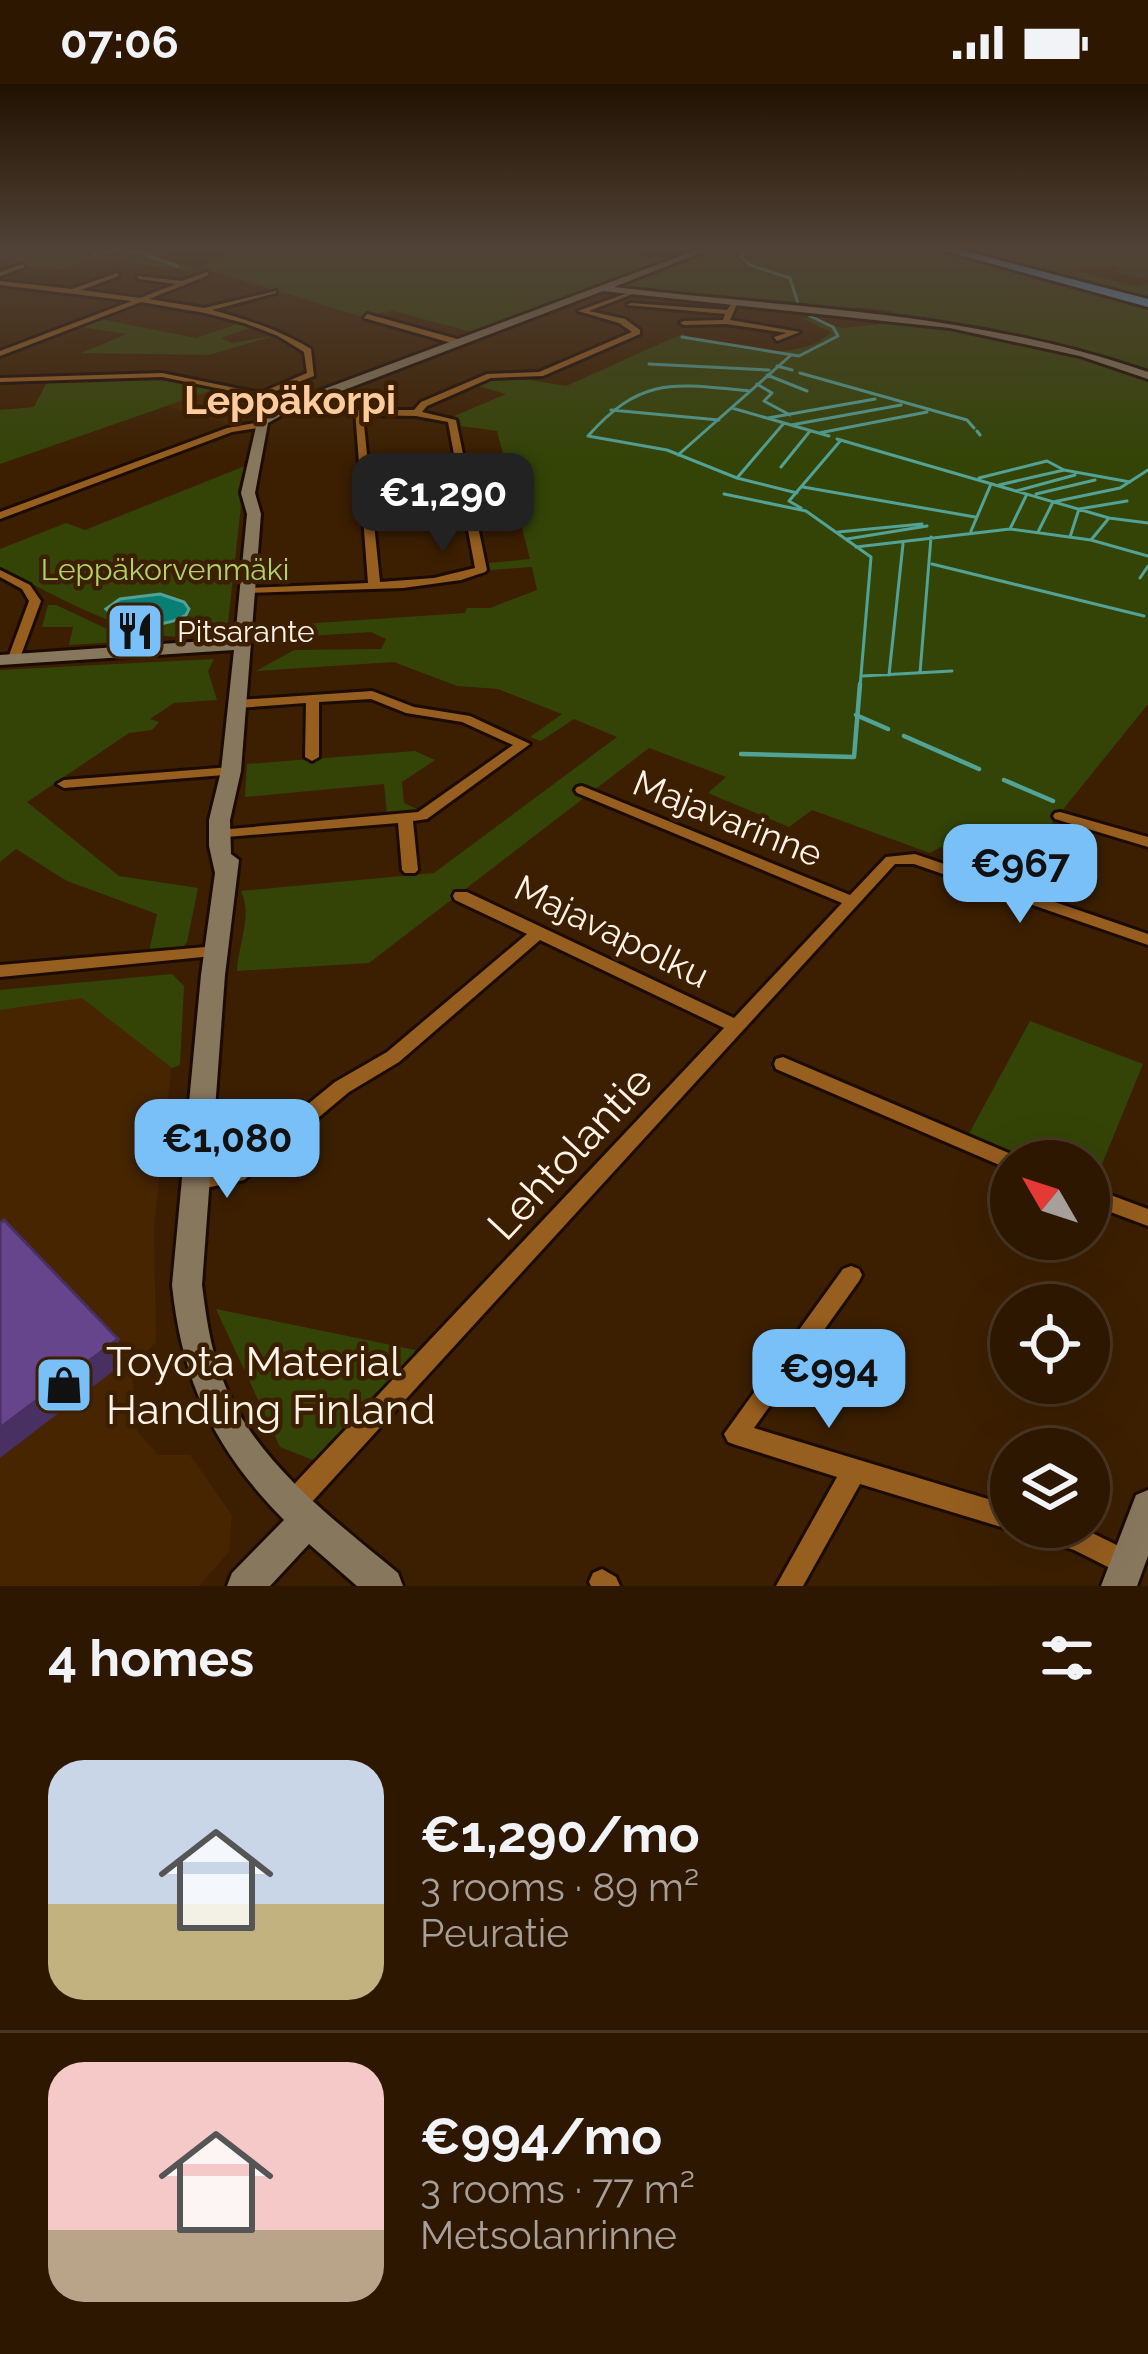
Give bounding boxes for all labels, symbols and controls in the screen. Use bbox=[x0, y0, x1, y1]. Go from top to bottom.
text: 07:06 bbox=[60, 16, 179, 69]
district label: Leppäkorpi bbox=[184, 377, 396, 423]
pin: €1,290 bbox=[345, 453, 541, 555]
text: €1,290 bbox=[379, 469, 507, 515]
park label: Leppäkorvenmäki bbox=[41, 552, 289, 587]
restaurant icon: Pitsarante bbox=[104, 600, 166, 662]
place label: Pitsarante bbox=[177, 614, 315, 649]
street label: Majavarinne bbox=[627, 761, 829, 875]
pin: €967 bbox=[949, 824, 1091, 926]
text: €967 bbox=[970, 840, 1070, 886]
street label: Majavapolku bbox=[508, 866, 716, 996]
street label: Lehtolantie bbox=[478, 1057, 662, 1249]
pin: €1,080 bbox=[129, 1099, 325, 1201]
text: €1,080 bbox=[162, 1115, 292, 1161]
north arrow bbox=[990, 1140, 1110, 1260]
map controls bbox=[990, 1140, 1110, 1548]
button: locate bbox=[990, 1284, 1110, 1404]
pin: €994 bbox=[758, 1329, 900, 1431]
place label: Toyota Material Handling Finland bbox=[106, 1337, 435, 1434]
text: €994 bbox=[779, 1345, 879, 1391]
shop icon: Toyota Material Handling Finland bbox=[33, 1354, 95, 1416]
button: layers bbox=[990, 1428, 1110, 1548]
icon: filters bbox=[1034, 1625, 1100, 1691]
text: 4 homes bbox=[48, 1628, 254, 1688]
text: €1,290/mo bbox=[420, 1804, 700, 1864]
icon: home bbox=[144, 1808, 288, 1952]
text: 3 rooms · 89 m² bbox=[420, 1864, 699, 1910]
text: Peuratie bbox=[420, 1910, 569, 1956]
text: €994/mo bbox=[420, 2106, 662, 2166]
icon: home bbox=[144, 2110, 288, 2254]
text: 3 rooms · 77 m² bbox=[420, 2166, 695, 2212]
text: Metsolanrinne bbox=[420, 2212, 677, 2258]

